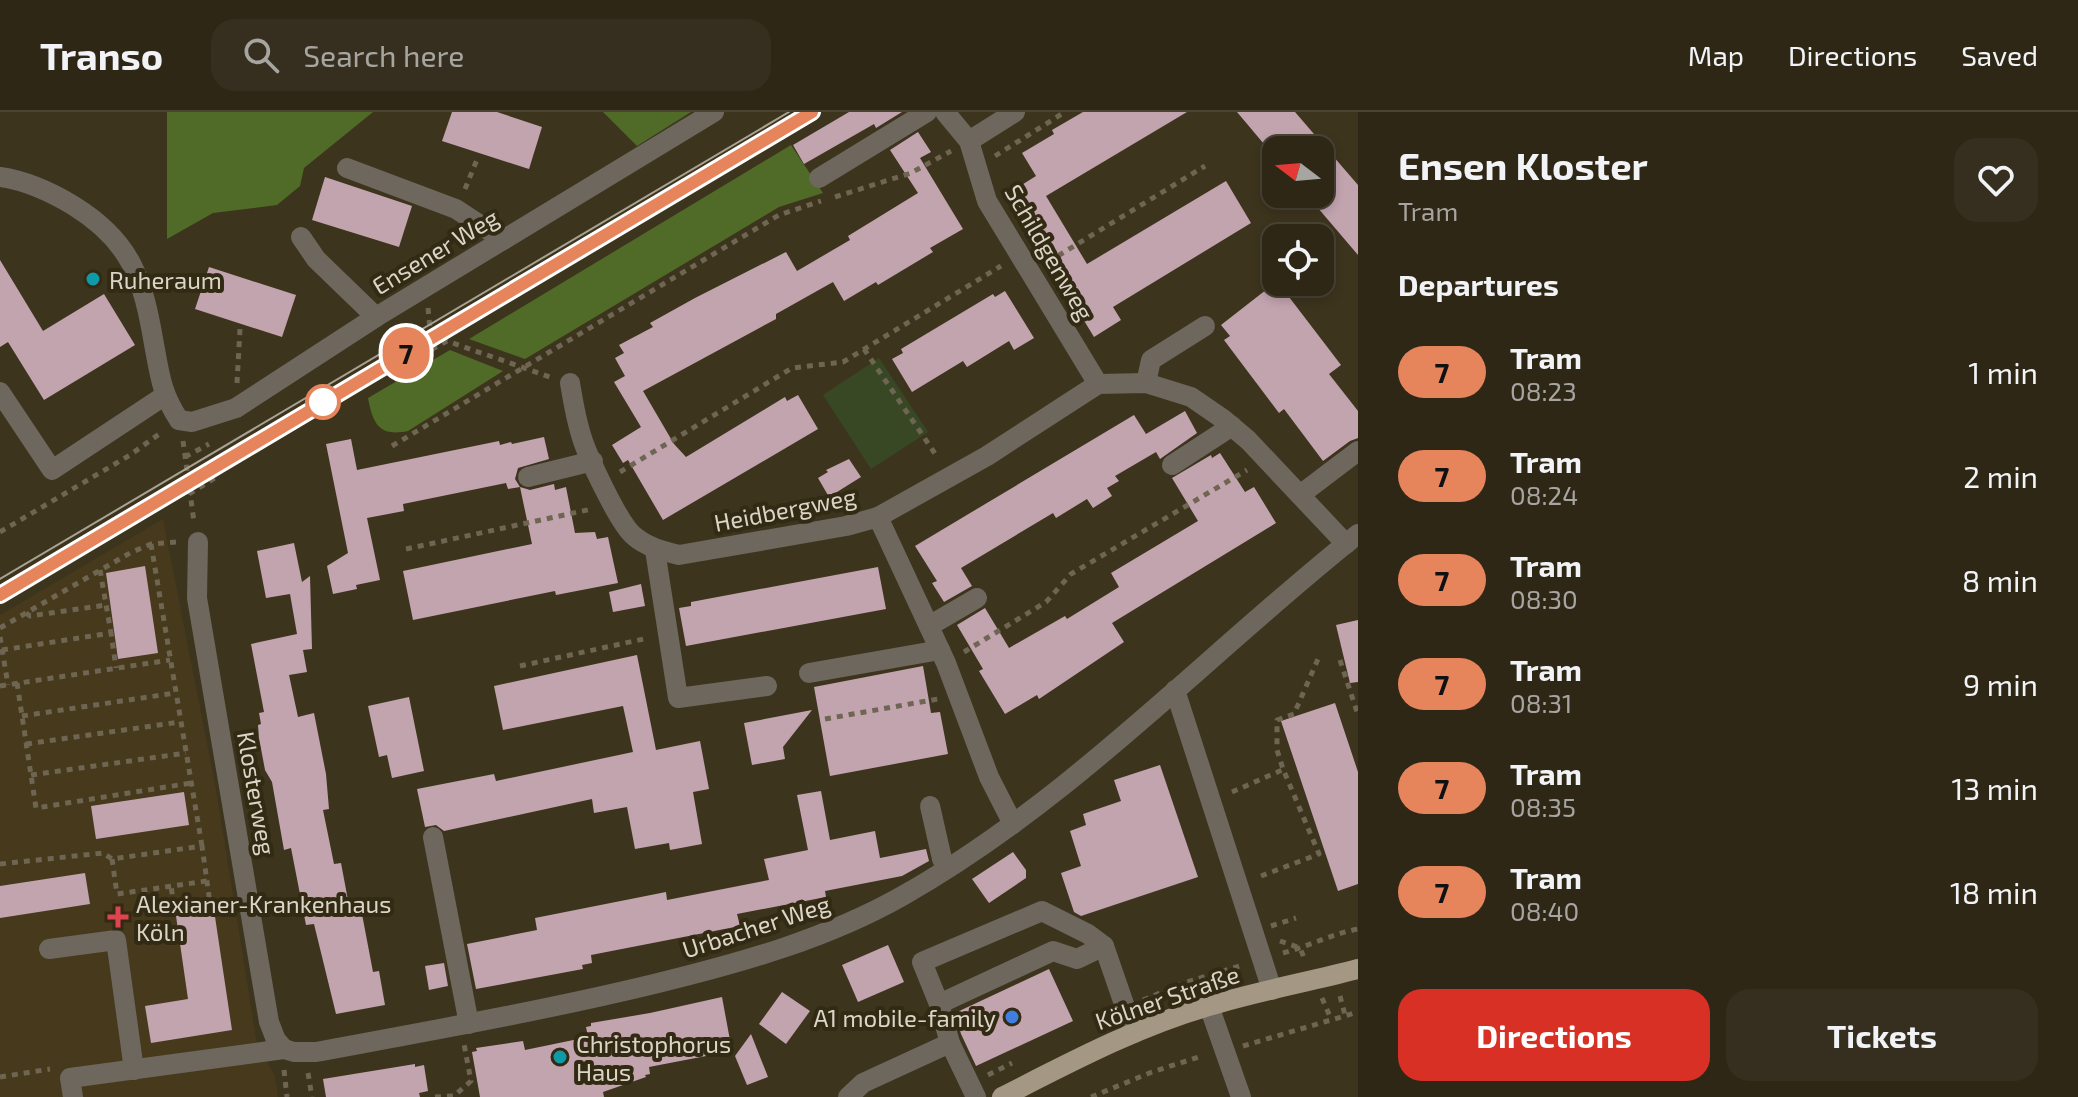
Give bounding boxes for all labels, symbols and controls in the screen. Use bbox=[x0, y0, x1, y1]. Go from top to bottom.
search box bbox=[211, 19, 771, 91]
text: Transo bbox=[40, 32, 163, 78]
icon: search bbox=[239, 33, 283, 77]
text: Search here bbox=[303, 37, 464, 73]
text: Map bbox=[1688, 38, 1744, 72]
text: Directions bbox=[1788, 38, 1917, 72]
text: Saved bbox=[1961, 38, 2038, 72]
north arrow bbox=[1262, 136, 1334, 208]
map controls bbox=[1262, 136, 1334, 296]
button: heart bbox=[1954, 138, 2038, 222]
text: Ensen Kloster bbox=[1398, 142, 1648, 188]
street label: Schildgenweg bbox=[999, 179, 1101, 325]
text: Tram bbox=[1398, 195, 1458, 226]
street label: Ensener Weg bbox=[367, 202, 503, 300]
button: locate bbox=[1262, 224, 1334, 296]
place label: Ruheraum bbox=[109, 265, 222, 294]
text: Departures bbox=[1398, 266, 1559, 302]
marker: Ruheraum bbox=[84, 270, 102, 288]
line badge: 7 bbox=[380, 327, 432, 379]
text: 7 bbox=[399, 336, 413, 370]
text: Tram bbox=[1510, 339, 1582, 375]
text: 1 min bbox=[1968, 354, 2038, 390]
text: 7 bbox=[1435, 355, 1449, 389]
text: 08:23 bbox=[1510, 375, 1577, 406]
unlabelled marker bbox=[306, 385, 340, 419]
text: Tram bbox=[1510, 443, 1582, 479]
text: 2 min bbox=[1963, 458, 2038, 494]
text: 7 bbox=[1435, 459, 1449, 493]
text: 08:24 bbox=[1510, 479, 1578, 510]
street label: Heidbergweg bbox=[712, 481, 858, 537]
text: Tram bbox=[1510, 547, 1582, 583]
text: 8 min bbox=[1962, 562, 2038, 598]
text: 7 bbox=[1435, 563, 1449, 597]
text: 08:30 bbox=[1510, 583, 1578, 614]
text: Tram bbox=[1510, 651, 1582, 687]
text: 9 min bbox=[1963, 666, 2038, 702]
text: 7 bbox=[1435, 667, 1449, 701]
text: 08:31 bbox=[1510, 687, 1572, 718]
street label: Klosterweg bbox=[232, 729, 282, 857]
text: Tram bbox=[1510, 755, 1582, 791]
text: 13 min bbox=[1952, 770, 2038, 806]
text: 7 bbox=[1435, 771, 1449, 805]
text: 08:35 bbox=[1510, 791, 1576, 822]
text: Tram bbox=[1510, 859, 1582, 895]
text: 18 min bbox=[1950, 874, 2038, 910]
text: 7 bbox=[1435, 875, 1449, 909]
street label: Urbacher Weg bbox=[678, 888, 834, 964]
place label: Alexianer-Krankenhaus Köln bbox=[136, 889, 391, 946]
text: 08:40 bbox=[1510, 895, 1579, 926]
marker: Alexianer-Krankenhaus Köln bbox=[107, 906, 129, 928]
street label: Kölner Straße bbox=[1091, 959, 1243, 1035]
button: Directions bbox=[1398, 989, 1710, 1081]
button: Tickets bbox=[1726, 989, 2038, 1081]
place label: A1 mobile-family bbox=[813, 1003, 996, 1032]
marker: A1 mobile-family bbox=[1003, 1008, 1021, 1026]
place label: Christophorus Haus bbox=[576, 1029, 731, 1086]
marker: Christophorus Haus bbox=[551, 1048, 569, 1066]

